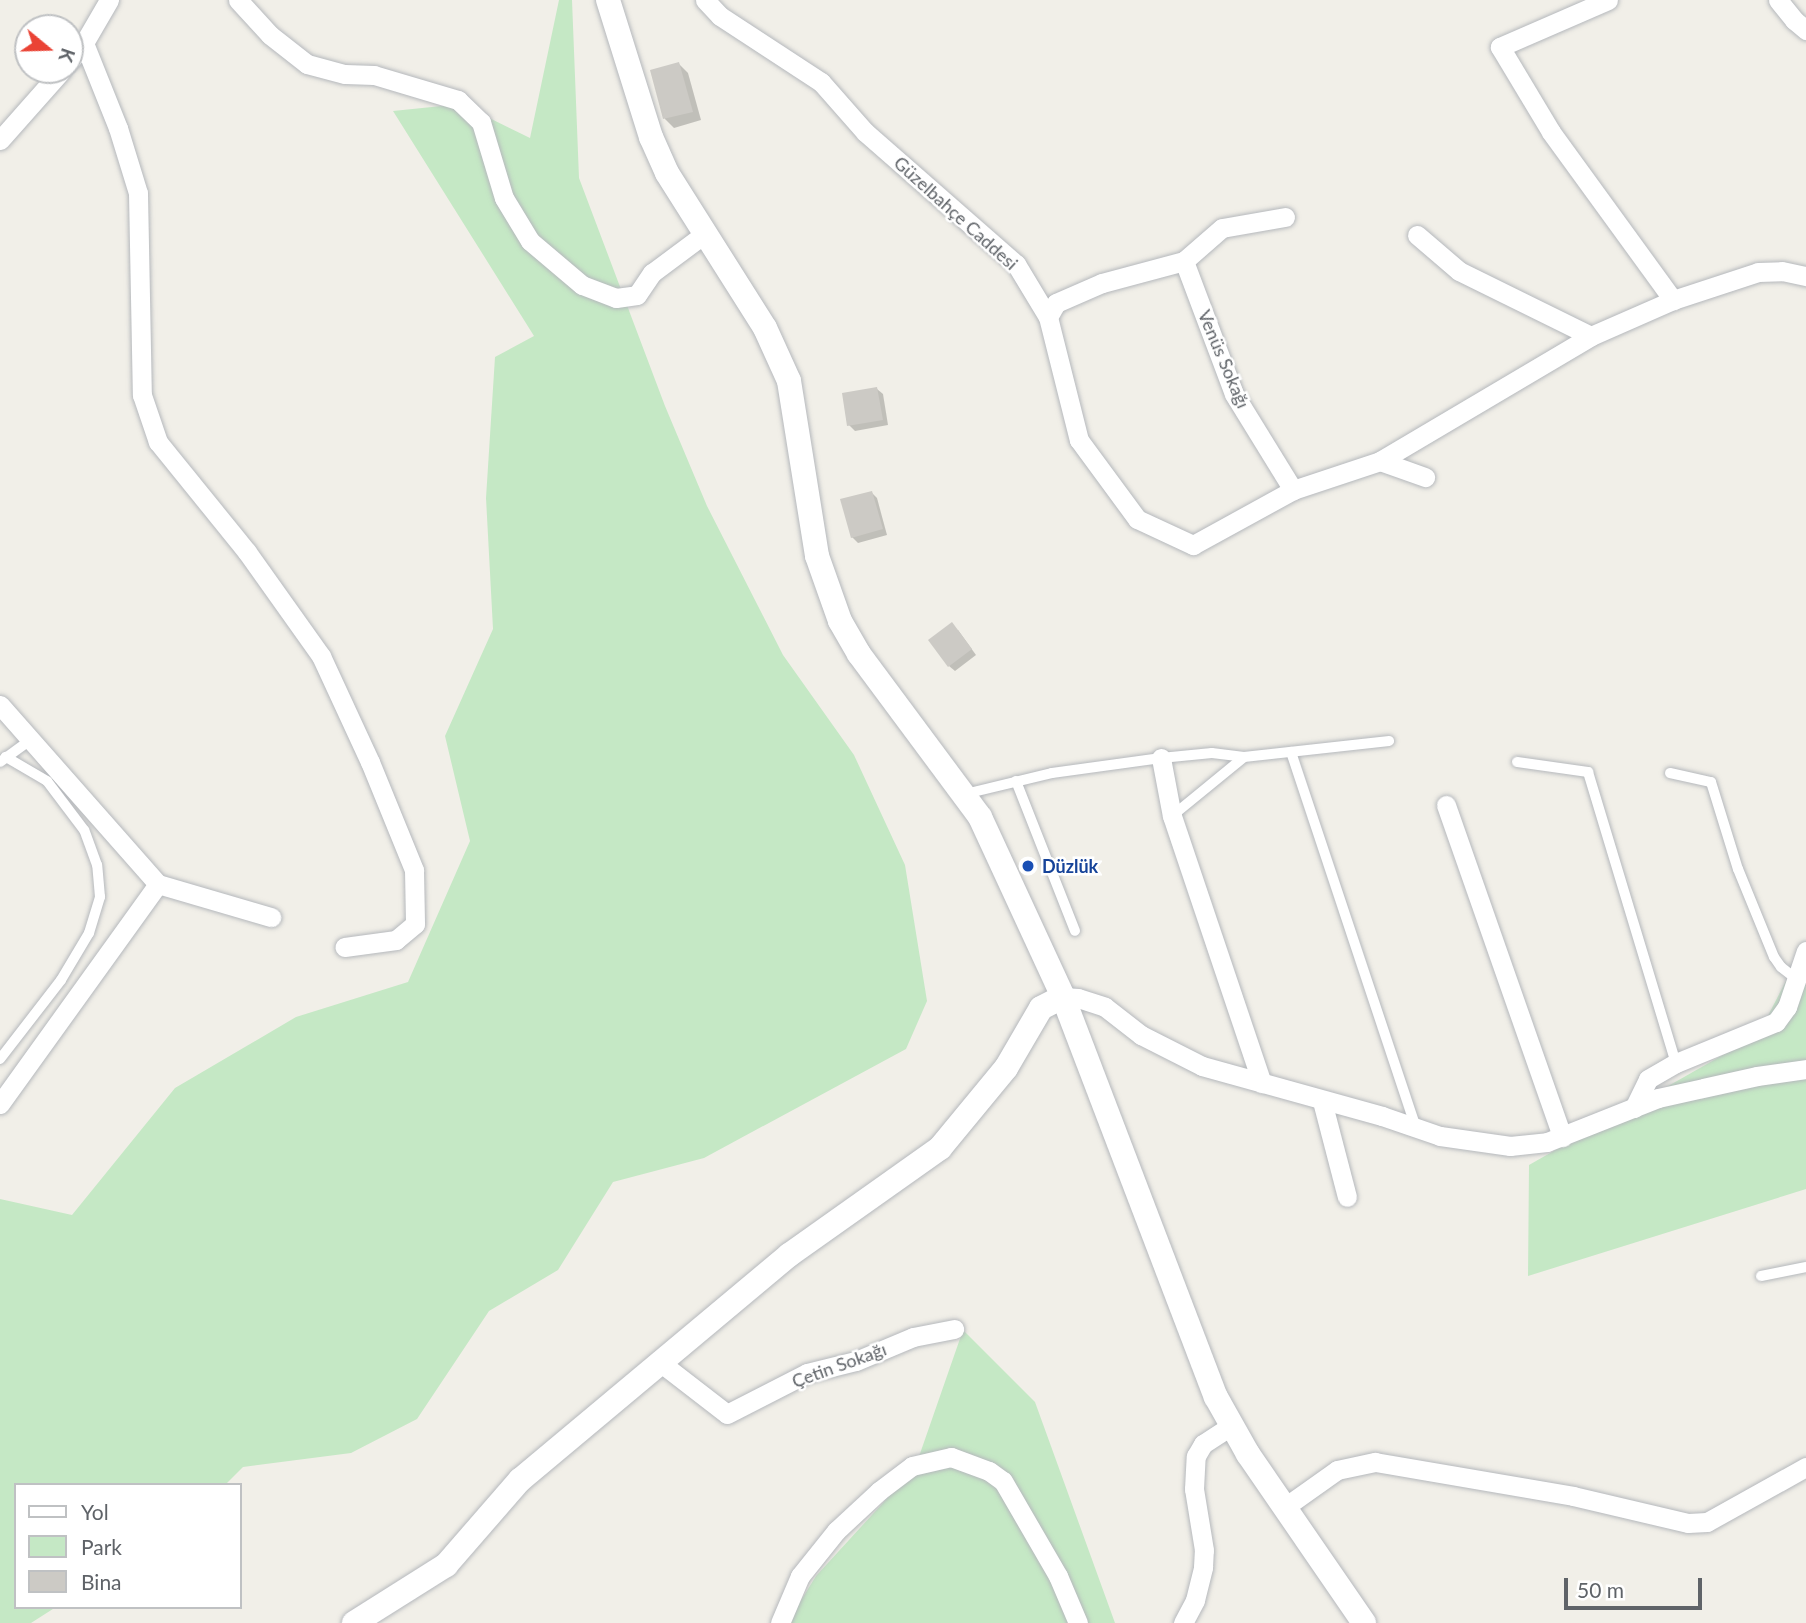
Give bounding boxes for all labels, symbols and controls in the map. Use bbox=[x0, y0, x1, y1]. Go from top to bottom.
north arrow bbox=[14, 14, 84, 84]
text: K bbox=[54, 45, 80, 65]
street label: Güzelbahçe Caddesi bbox=[890, 152, 1022, 274]
street label: Venüs Sokağı bbox=[1194, 307, 1254, 411]
place label: Düzlük bbox=[1042, 855, 1098, 877]
marker: Düzlük bbox=[1020, 858, 1036, 874]
street label: Çetin Sokağı bbox=[789, 1338, 889, 1392]
legend bbox=[14, 1483, 242, 1609]
text: Yol bbox=[81, 1499, 109, 1524]
text: Park bbox=[81, 1534, 122, 1559]
scale bar bbox=[1568, 1564, 1706, 1608]
text: Bina bbox=[81, 1569, 122, 1594]
text: 50 m bbox=[1577, 1577, 1624, 1602]

